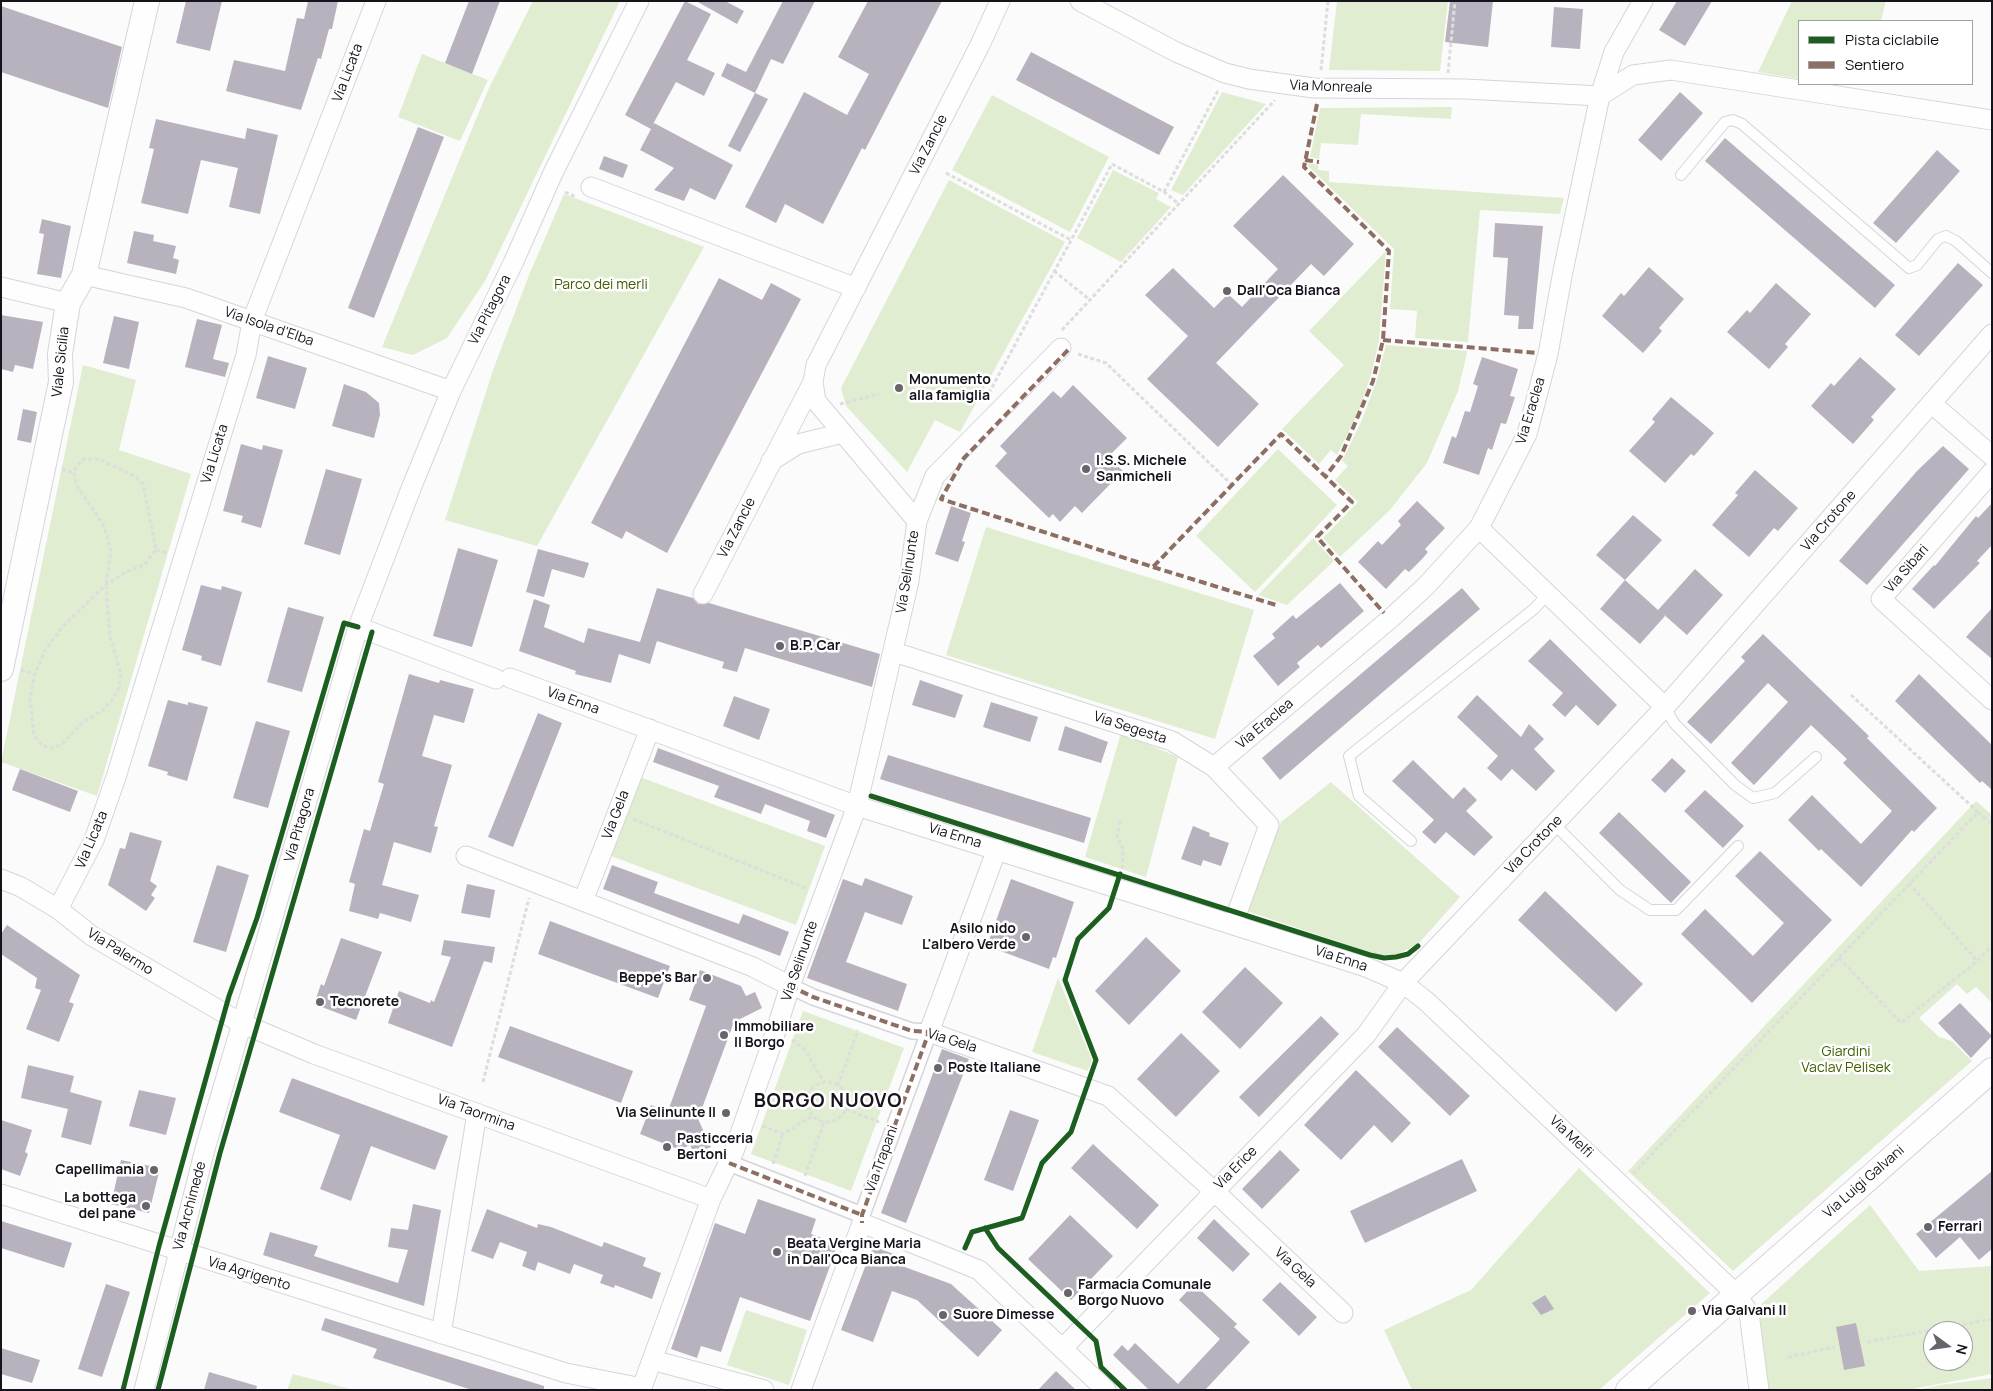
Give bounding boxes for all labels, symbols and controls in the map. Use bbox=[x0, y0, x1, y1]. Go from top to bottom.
legend bbox=[1798, 20, 1973, 85]
text: Pista ciclabile bbox=[1845, 29, 1939, 50]
street label: Via Licata bbox=[329, 41, 367, 105]
text: Sentiero bbox=[1845, 54, 1904, 75]
street label: Via Monreale bbox=[1289, 77, 1373, 97]
street label: Via Zancle bbox=[907, 112, 951, 178]
street label: Via Pitagora bbox=[465, 272, 515, 348]
park label: Parco dei merli bbox=[554, 277, 648, 293]
place label: Dall'Oca Bianca bbox=[1237, 283, 1340, 299]
marker: Dall'Oca Bianca bbox=[1221, 285, 1233, 297]
street label: Via Isola d'Elba bbox=[222, 304, 316, 350]
street label: Viale Sicilia bbox=[49, 326, 73, 398]
place label: Monumento alla famiglia bbox=[909, 372, 991, 404]
street label: Via Eraclea bbox=[1513, 375, 1549, 447]
marker: Monumento alla famiglia bbox=[893, 382, 905, 394]
street label: Via Licata bbox=[198, 422, 232, 486]
place label: I.S.S. Michele Sanmicheli bbox=[1096, 453, 1187, 486]
marker: I.S.S. Michele Sanmicheli bbox=[1080, 463, 1092, 475]
street label: Via Crotone bbox=[1798, 487, 1860, 555]
street label: Via Zancle bbox=[715, 495, 759, 561]
street label: Via Selinunte bbox=[893, 529, 923, 615]
street label: Via Sibari bbox=[1882, 541, 1932, 597]
place label: B.P. Car bbox=[790, 638, 840, 654]
marker: B.P. Car bbox=[774, 640, 786, 652]
street label: Via Enna bbox=[545, 684, 601, 718]
street label: Via Eraclea bbox=[1233, 695, 1297, 753]
street label: Via Segesta bbox=[1091, 708, 1169, 748]
street label: Via Pitagora bbox=[281, 786, 319, 864]
street label: Via Gela bbox=[599, 788, 633, 842]
street label: Via Licata bbox=[72, 809, 112, 871]
street label: Via Crotone bbox=[1502, 812, 1566, 878]
street label: Via Enna bbox=[927, 820, 983, 852]
street label: Via Selinunte bbox=[778, 919, 822, 1003]
place label: Asilo nido L'albero Verde bbox=[922, 921, 1016, 954]
street label: Via Palermo bbox=[84, 925, 156, 979]
marker: Asilo nido L'albero Verde bbox=[1020, 931, 1032, 943]
street label: Via Enna bbox=[1313, 943, 1369, 975]
place label: Beppe's Bar bbox=[619, 970, 697, 986]
marker: Beppe's Bar bbox=[701, 972, 713, 984]
place label: Tecnorete bbox=[330, 994, 399, 1010]
marker: Tecnorete bbox=[314, 996, 326, 1008]
place label: Immobiliare Il Borgo bbox=[734, 1019, 814, 1052]
street label: Via Gela bbox=[925, 1025, 979, 1057]
marker: Immobiliare Il Borgo bbox=[718, 1029, 730, 1041]
park label: Giardini Vaclav Pelisek bbox=[1801, 1044, 1891, 1076]
place label: Poste Italiane bbox=[948, 1060, 1041, 1076]
marker: Poste Italiane bbox=[932, 1062, 944, 1074]
street label: Via Taormina bbox=[435, 1091, 517, 1135]
district label: BORGO NUOVO bbox=[752, 1091, 904, 1113]
place label: Via Selinunte II bbox=[616, 1105, 716, 1121]
marker: Via Selinunte II bbox=[720, 1107, 732, 1119]
street label: Via Melfi bbox=[1546, 1113, 1596, 1161]
street label: Via Trapani bbox=[862, 1123, 902, 1195]
place label: Pasticceria Bertoni bbox=[677, 1131, 753, 1164]
marker: Pasticceria Bertoni bbox=[661, 1141, 673, 1153]
street label: Via Luigi Galvani bbox=[1820, 1142, 1908, 1222]
street label: Via Erice bbox=[1211, 1143, 1261, 1193]
street label: Via Archimede bbox=[170, 1160, 210, 1252]
place label: Capellimania bbox=[55, 1162, 144, 1178]
marker: Capellimania bbox=[148, 1164, 160, 1176]
place label: La bottega del pane bbox=[64, 1190, 136, 1222]
marker: La bottega del pane bbox=[140, 1200, 152, 1212]
place label: Ferrari bbox=[1938, 1219, 1982, 1235]
marker: Ferrari bbox=[1922, 1221, 1934, 1233]
place label: Beata Vergine Maria in Dall'Oca Bianca bbox=[787, 1236, 921, 1268]
street label: Via Gela bbox=[1271, 1244, 1319, 1292]
marker: Beata Vergine Maria in Dall'Oca Bianca bbox=[771, 1246, 783, 1258]
street label: Via Agrigento bbox=[206, 1253, 292, 1295]
place label: Farmacia Comunale Borgo Nuovo bbox=[1078, 1277, 1211, 1310]
marker: Farmacia Comunale Borgo Nuovo bbox=[1062, 1287, 1074, 1299]
place label: Via Galvani II bbox=[1702, 1303, 1786, 1319]
marker: Via Galvani II bbox=[1686, 1305, 1698, 1317]
place label: Suore Dimesse bbox=[953, 1307, 1055, 1323]
marker: Suore Dimesse bbox=[937, 1309, 949, 1321]
north arrow bbox=[1923, 1321, 1973, 1371]
text: N bbox=[1952, 1342, 1973, 1357]

